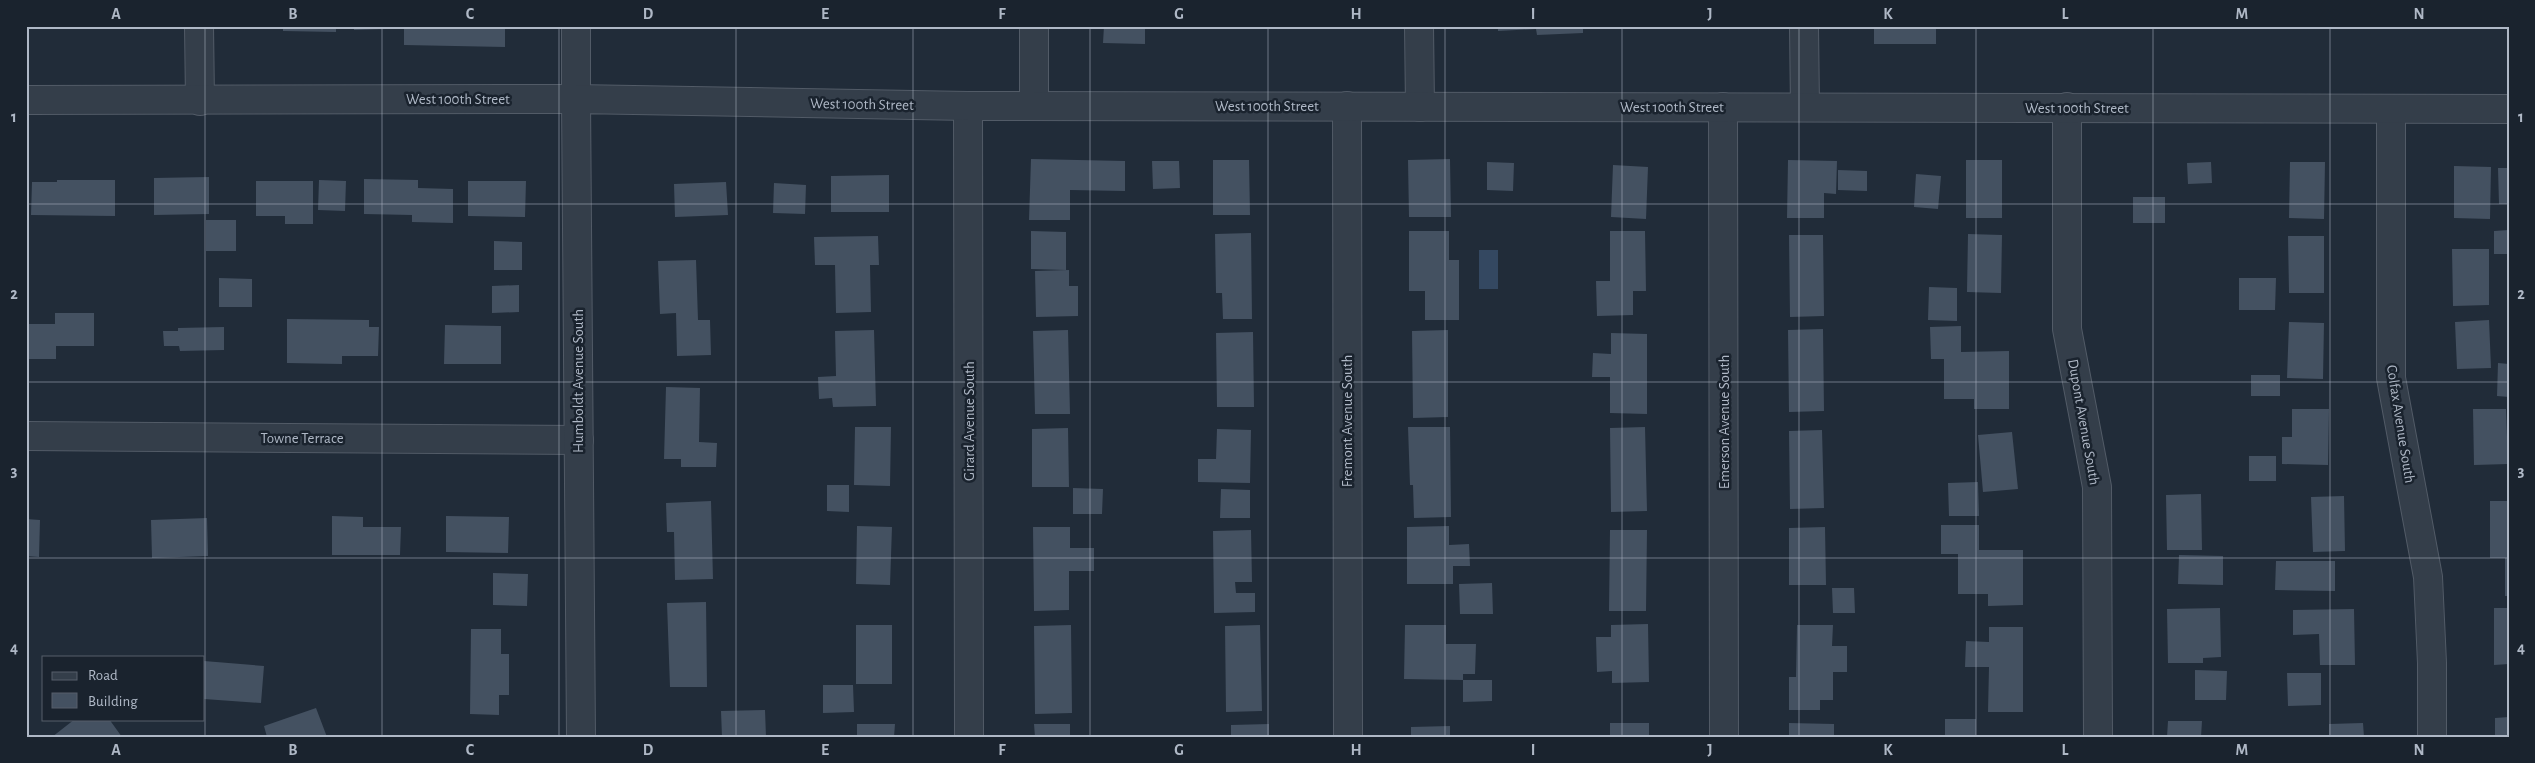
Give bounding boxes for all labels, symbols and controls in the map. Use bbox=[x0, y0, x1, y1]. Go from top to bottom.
text: A bbox=[111, 6, 121, 22]
text: B bbox=[288, 6, 298, 22]
text: C bbox=[466, 6, 475, 22]
text: D bbox=[643, 6, 654, 22]
text: E bbox=[821, 6, 829, 22]
text: F bbox=[998, 6, 1006, 22]
text: G bbox=[1174, 6, 1184, 22]
text: H bbox=[1350, 6, 1362, 22]
text: I bbox=[1531, 6, 1535, 22]
text: J bbox=[1707, 6, 1713, 22]
text: K bbox=[1883, 6, 1893, 22]
text: L bbox=[2062, 6, 2069, 22]
text: M bbox=[2236, 6, 2248, 22]
text: N bbox=[2413, 6, 2425, 22]
street label: West 100th Street bbox=[406, 92, 510, 107]
street label: West 100th Street bbox=[810, 96, 914, 113]
street label: West 100th Street bbox=[1215, 99, 1319, 114]
street label: West 100th Street bbox=[1620, 100, 1724, 115]
street label: West 100th Street bbox=[2025, 101, 2129, 116]
text: 1 bbox=[11, 109, 17, 125]
text: 1 bbox=[2518, 109, 2524, 125]
text: 2 bbox=[10, 286, 18, 302]
text: 2 bbox=[2517, 286, 2525, 302]
street label: Humboldt Avenue South bbox=[571, 309, 586, 453]
street label: Fremont Avenue South bbox=[1340, 355, 1355, 487]
street label: Emerson Avenue South bbox=[1717, 355, 1732, 489]
street label: Dupont Avenue South bbox=[2065, 358, 2102, 486]
street label: Girard Avenue South bbox=[962, 361, 977, 481]
street label: Colfax Avenue South bbox=[2384, 364, 2417, 484]
street label: Towne Terrace bbox=[260, 431, 344, 446]
text: 3 bbox=[11, 463, 18, 479]
text: 3 bbox=[2518, 463, 2525, 479]
text: 4 bbox=[10, 640, 18, 656]
text: 4 bbox=[2517, 640, 2525, 656]
legend bbox=[42, 656, 205, 720]
text: Road bbox=[88, 668, 118, 683]
text: Building bbox=[88, 694, 138, 709]
text: A bbox=[111, 742, 121, 758]
text: B bbox=[288, 742, 298, 758]
text: C bbox=[466, 742, 475, 758]
text: D bbox=[643, 742, 654, 758]
text: E bbox=[821, 742, 829, 758]
text: F bbox=[998, 742, 1006, 758]
text: G bbox=[1174, 742, 1184, 758]
text: H bbox=[1350, 742, 1362, 758]
text: I bbox=[1531, 742, 1535, 758]
text: J bbox=[1707, 742, 1713, 758]
text: K bbox=[1883, 742, 1893, 758]
text: L bbox=[2062, 742, 2069, 758]
text: M bbox=[2236, 742, 2248, 758]
text: N bbox=[2413, 742, 2425, 758]

